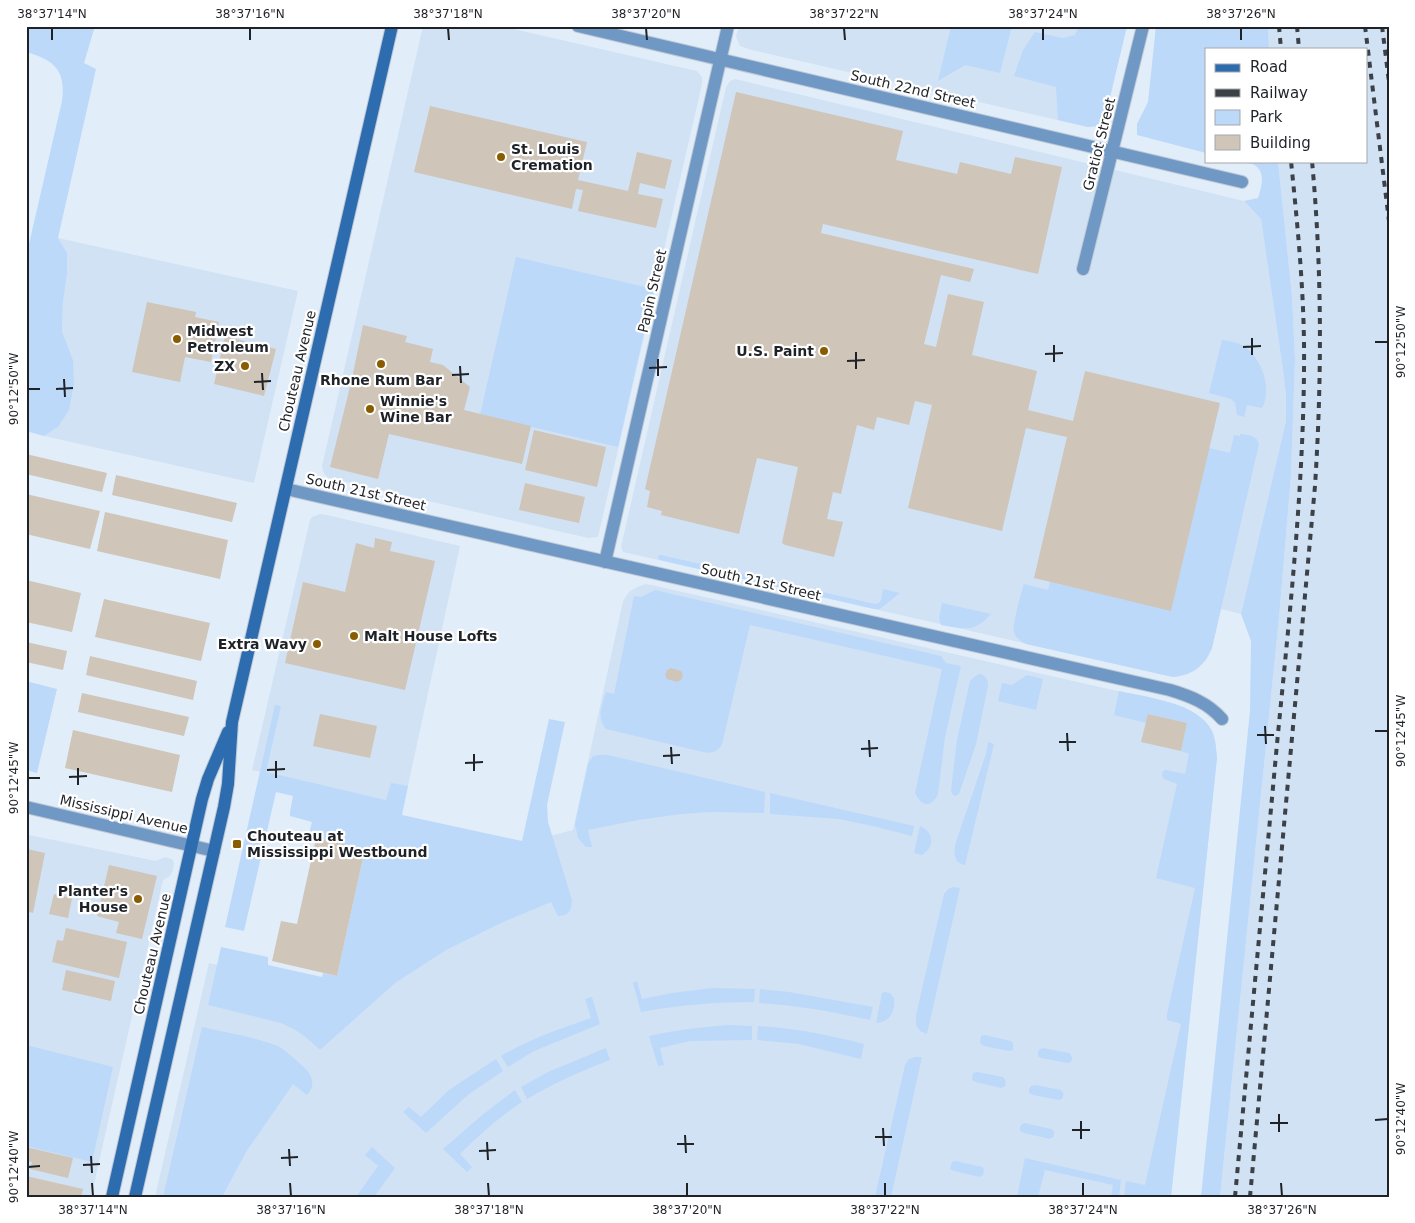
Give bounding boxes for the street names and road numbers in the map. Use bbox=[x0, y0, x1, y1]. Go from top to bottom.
street label: South 22nd Street bbox=[849, 67, 978, 111]
street label: Gratiot Street bbox=[1080, 95, 1118, 192]
street label: Papin Street bbox=[635, 247, 669, 334]
street label: Chouteau Avenue bbox=[275, 309, 319, 433]
street label: South 21st Street bbox=[304, 470, 428, 514]
street label: South 21st Street bbox=[699, 560, 823, 604]
street label: Mississippi Avenue bbox=[58, 791, 190, 837]
street label: Chouteau Avenue bbox=[130, 892, 174, 1016]

